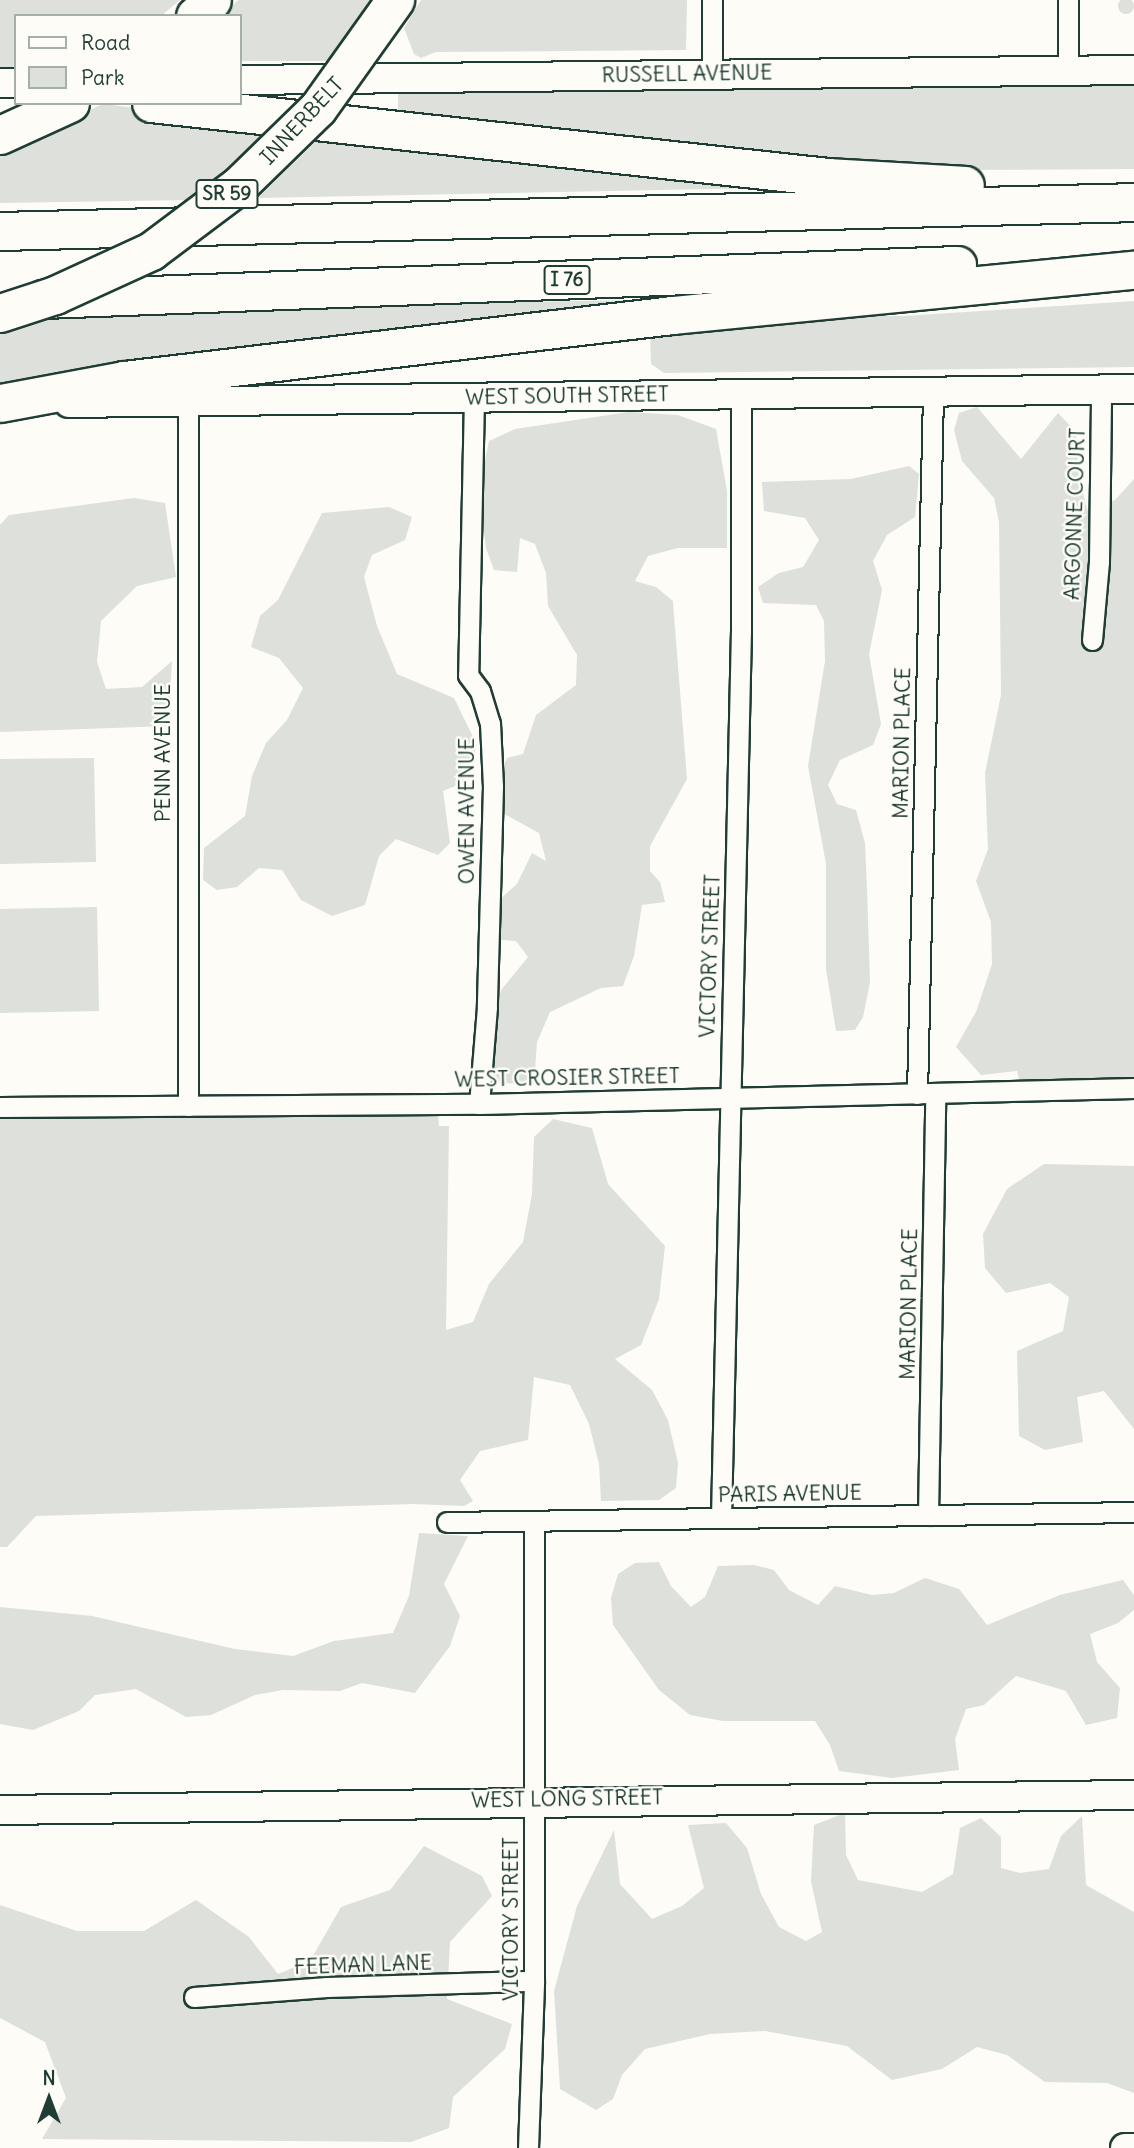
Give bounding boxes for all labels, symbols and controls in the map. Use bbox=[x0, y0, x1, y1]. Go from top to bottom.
legend bbox=[14, 14, 242, 105]
text: Road bbox=[81, 29, 130, 56]
street label: RUSSELL AVENUE bbox=[601, 60, 773, 88]
text: Park bbox=[81, 64, 124, 91]
street label: INNERBELT bbox=[255, 72, 349, 170]
road number: SR 59 bbox=[194, 178, 260, 210]
road number: I 76 bbox=[542, 264, 592, 296]
street label: WEST SOUTH STREET bbox=[465, 382, 669, 410]
street label: ARGONNE COURT bbox=[1059, 427, 1091, 601]
street label: MARION PLACE bbox=[888, 667, 916, 819]
street label: PENN AVENUE bbox=[150, 684, 176, 822]
street label: OWEN AVENUE bbox=[454, 738, 480, 884]
street label: VICTORY STREET bbox=[695, 874, 725, 1038]
street label: WEST CROSIER STREET bbox=[454, 1063, 680, 1093]
street label: MARION PLACE bbox=[895, 1228, 923, 1380]
street label: PARIS AVENUE bbox=[718, 1480, 862, 1508]
street label: WEST LONG STREET bbox=[471, 1785, 663, 1813]
street label: VICTORY STREET bbox=[498, 1837, 524, 2001]
street label: FEEMAN LANE bbox=[293, 1950, 433, 1980]
north arrow bbox=[14, 2064, 84, 2134]
text: N bbox=[42, 2066, 56, 2090]

